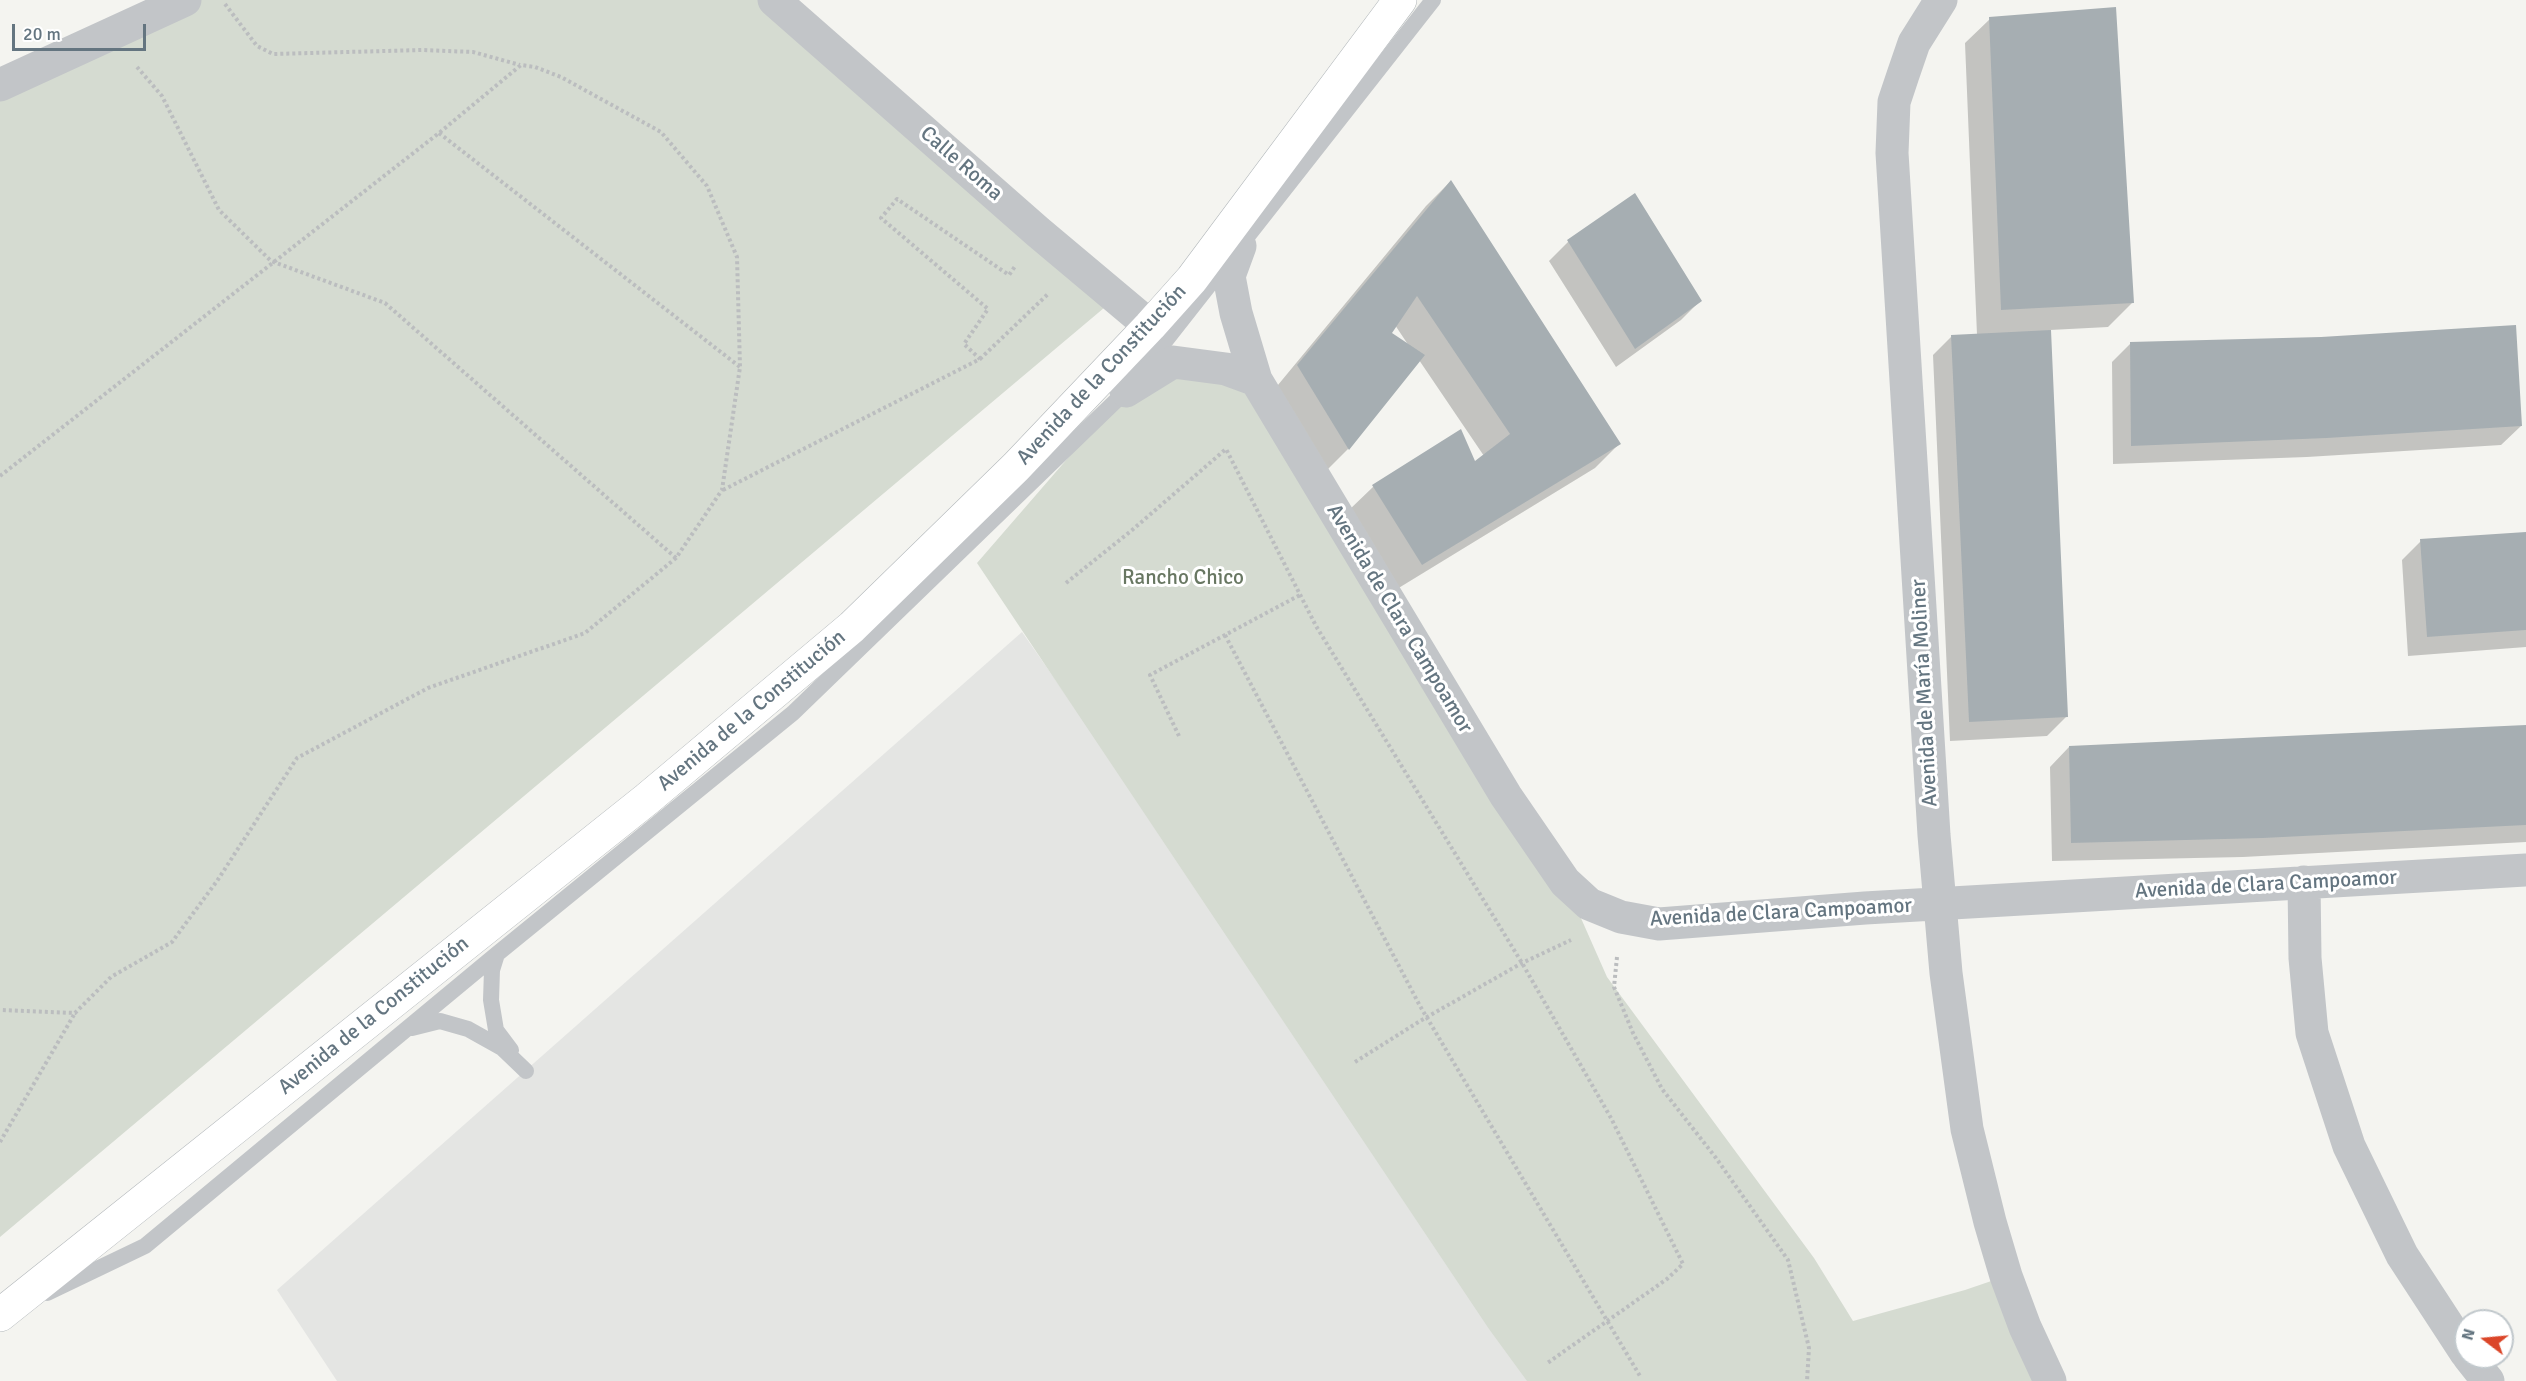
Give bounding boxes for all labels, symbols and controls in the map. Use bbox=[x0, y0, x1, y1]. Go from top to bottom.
scale bar bbox=[15, 12, 148, 50]
text: 20 m bbox=[23, 23, 61, 45]
street label: Calle Roma bbox=[915, 121, 1007, 207]
street label: Avenida de la Constitución bbox=[1012, 279, 1192, 471]
street label: Avenida de Clara Campoamor bbox=[1321, 500, 1477, 738]
park label: Rancho Chico bbox=[1122, 565, 1244, 591]
street label: Avenida de María Moliner bbox=[1906, 578, 1944, 808]
street label: Avenida de la Constitución bbox=[653, 625, 851, 797]
street label: Avenida de Clara Campoamor bbox=[2134, 866, 2398, 904]
street label: Avenida de Clara Campoamor bbox=[1649, 894, 1913, 932]
street label: Avenida de la Constitución bbox=[274, 931, 474, 1101]
north arrow bbox=[2454, 1309, 2514, 1369]
text: N bbox=[2457, 1326, 2480, 1343]

